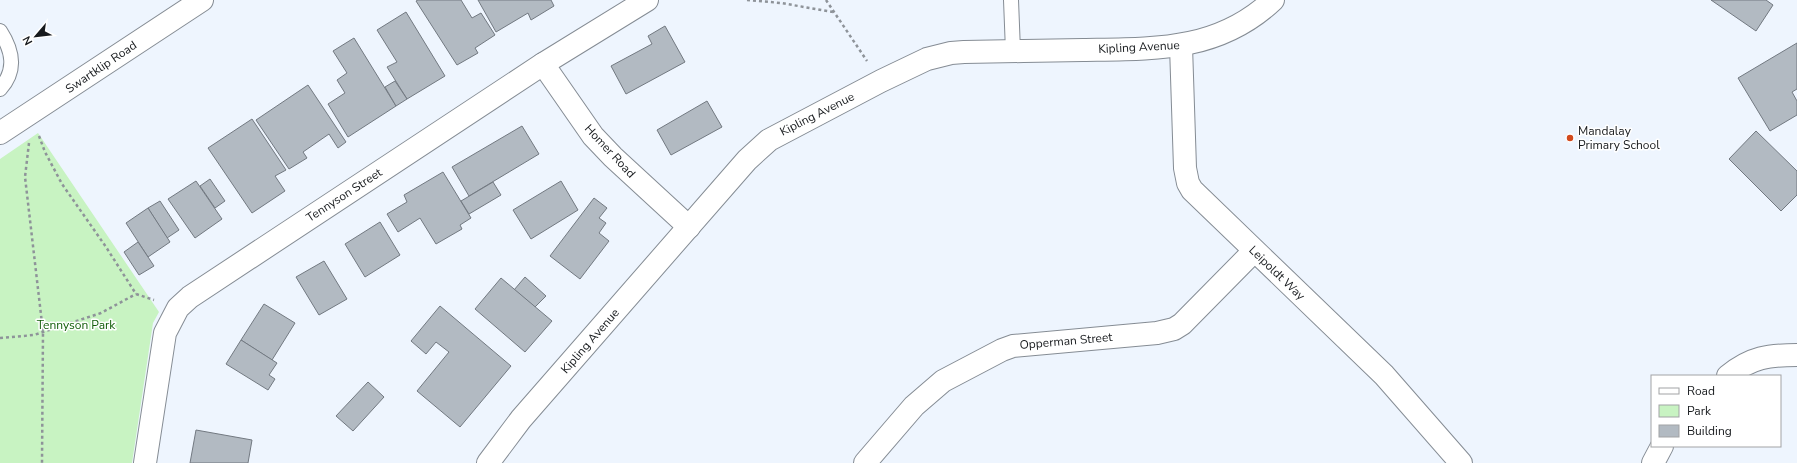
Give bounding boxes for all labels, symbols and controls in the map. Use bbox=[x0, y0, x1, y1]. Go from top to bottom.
north arrow bbox=[16, 16, 56, 56]
text: N bbox=[19, 33, 36, 48]
street label: Swartklip Road bbox=[62, 37, 140, 97]
street label: Kipling Avenue bbox=[1098, 37, 1180, 57]
street label: Kipling Avenue bbox=[777, 88, 857, 140]
street label: Homer Road bbox=[581, 121, 639, 181]
place label: Mandalay Primary School bbox=[1578, 123, 1660, 153]
marker: Mandalay Primary School bbox=[1565, 133, 1575, 143]
street label: Tennyson Street bbox=[303, 164, 386, 226]
street label: Leipoldt Way bbox=[1246, 242, 1309, 304]
street label: Kipling Avenue bbox=[557, 305, 623, 377]
park label: Tennyson Park bbox=[37, 317, 116, 333]
street label: Opperman Street bbox=[1019, 329, 1114, 353]
legend bbox=[1651, 375, 1781, 447]
text: Road bbox=[1687, 383, 1715, 399]
text: Park bbox=[1687, 403, 1712, 419]
text: Building bbox=[1687, 423, 1732, 439]

